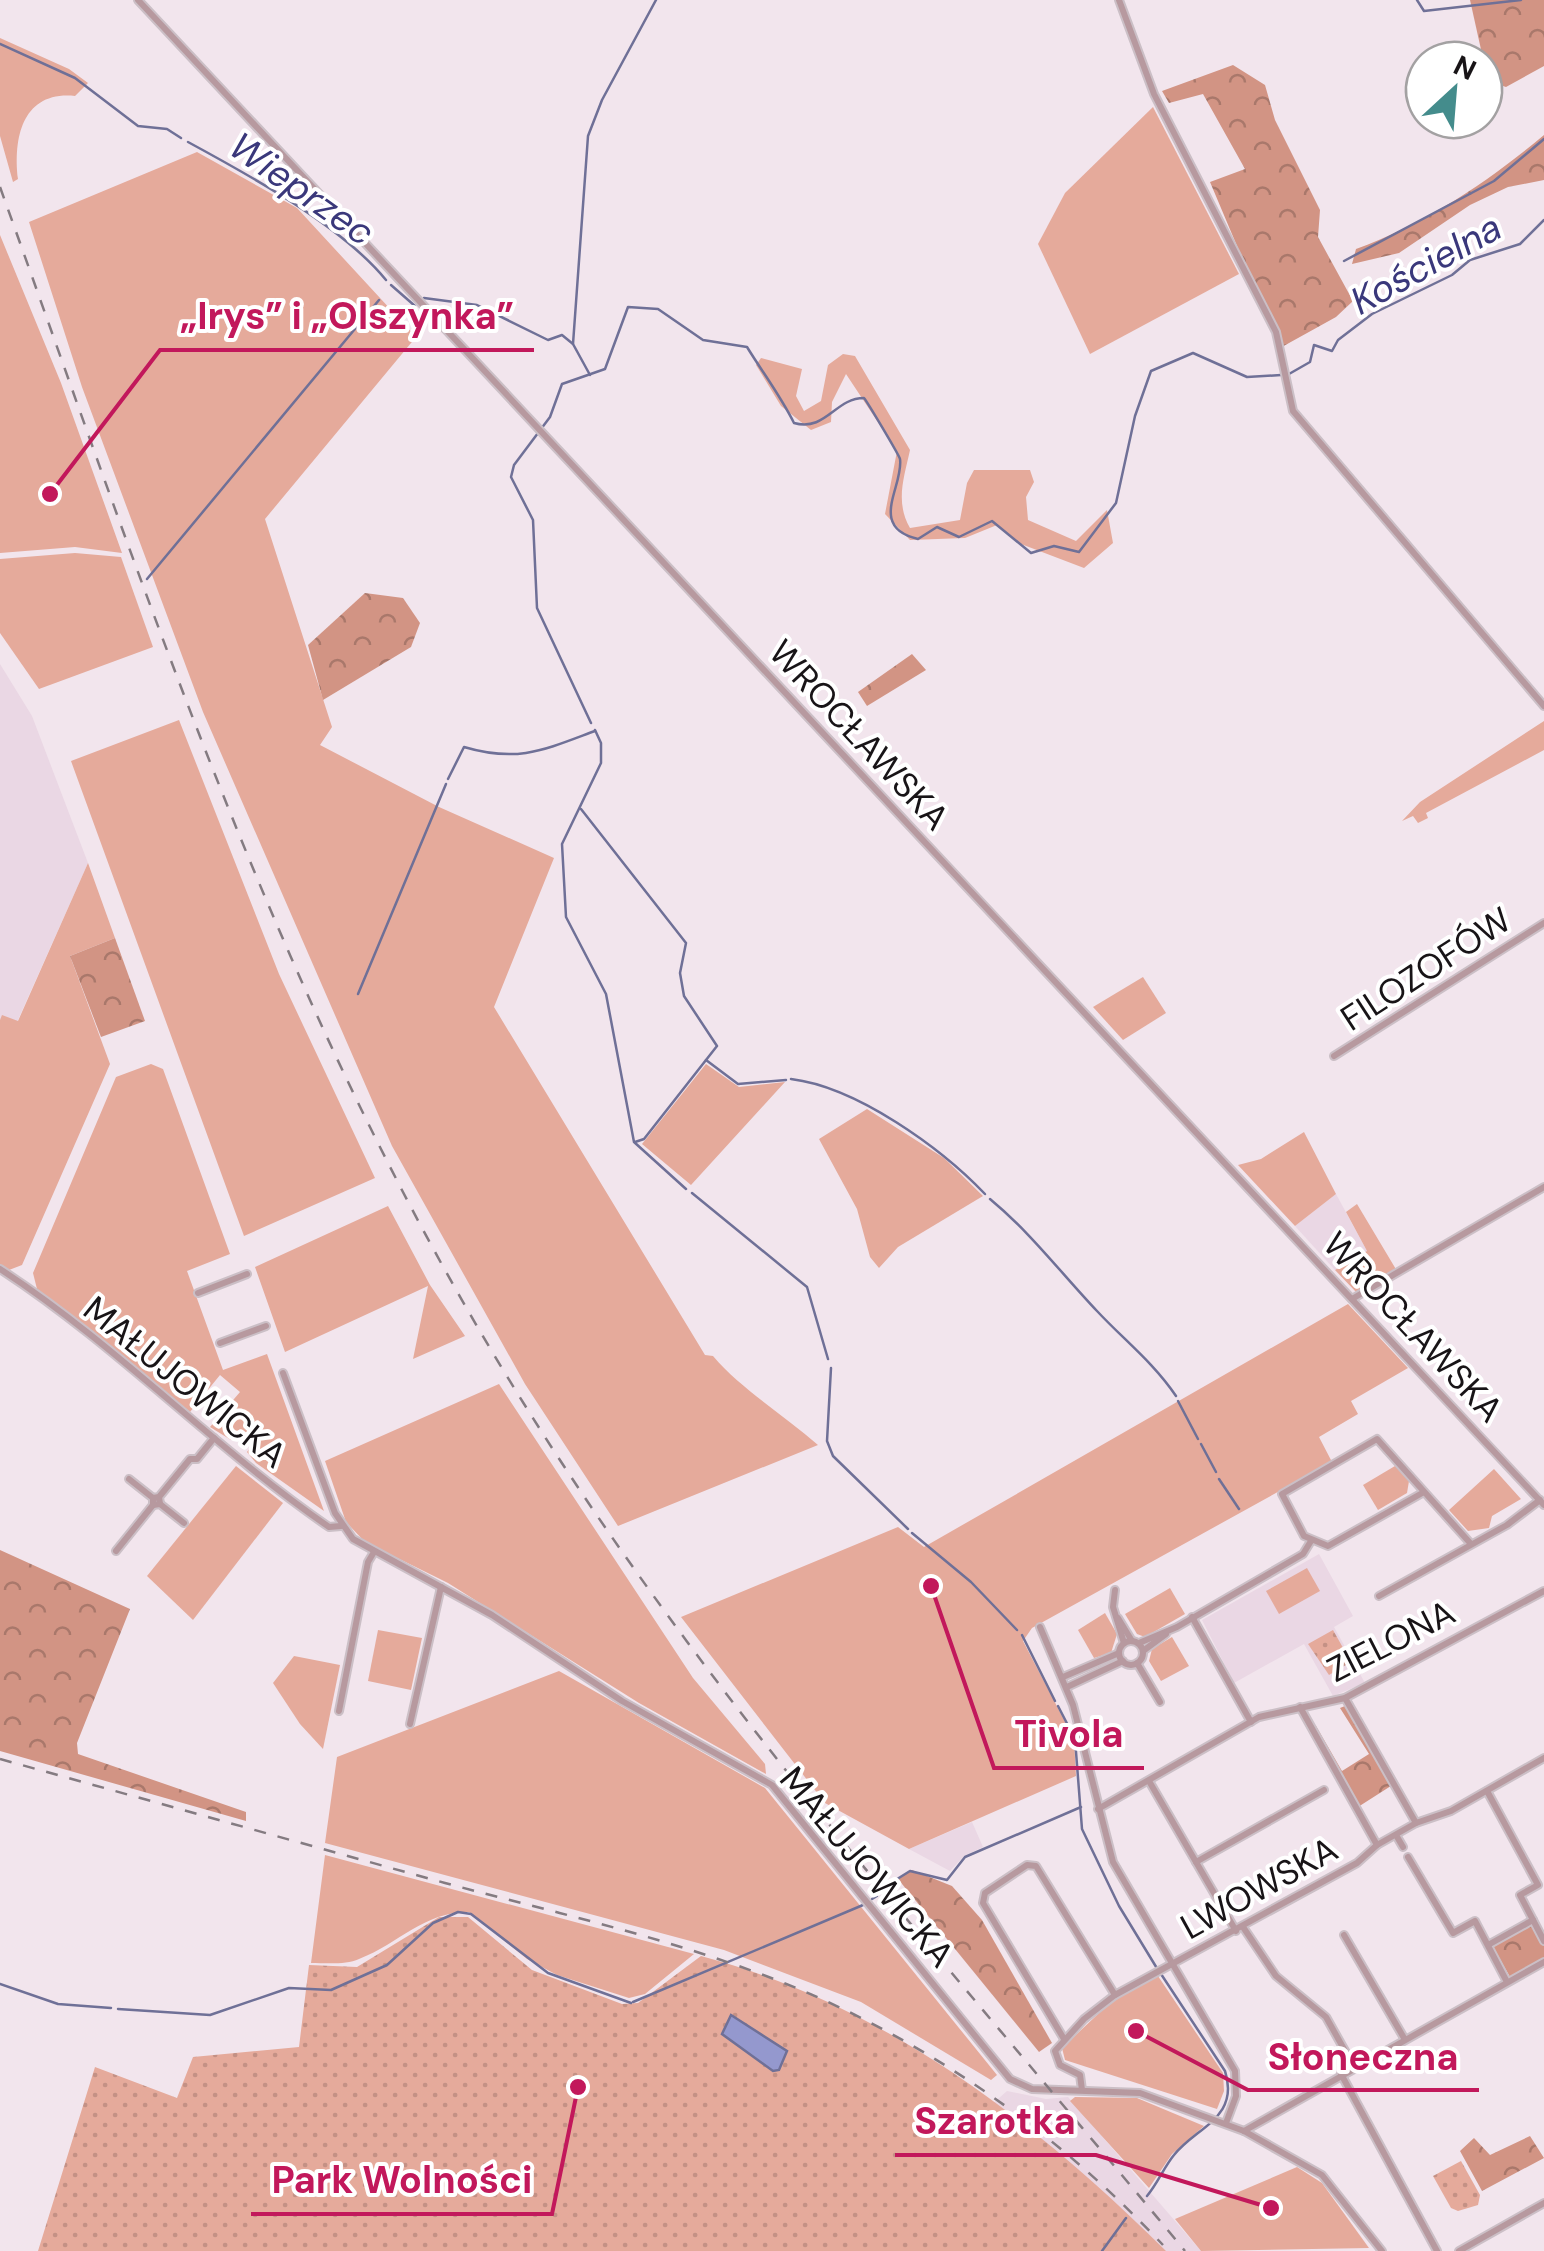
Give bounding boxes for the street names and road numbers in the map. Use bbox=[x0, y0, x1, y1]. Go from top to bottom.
street label: WROCŁAWSKA bbox=[759, 630, 959, 840]
street label: FILOZOFÓW bbox=[1332, 897, 1520, 1041]
street label: WROCŁAWSKA bbox=[1313, 1222, 1513, 1432]
street label: MAŁUJOWICKA bbox=[74, 1286, 296, 1478]
street label: ZIELONA bbox=[1319, 1589, 1463, 1693]
street label: MAŁUJOWICKA bbox=[770, 1757, 964, 1977]
street label: LWOWSKA bbox=[1172, 1826, 1346, 1950]

